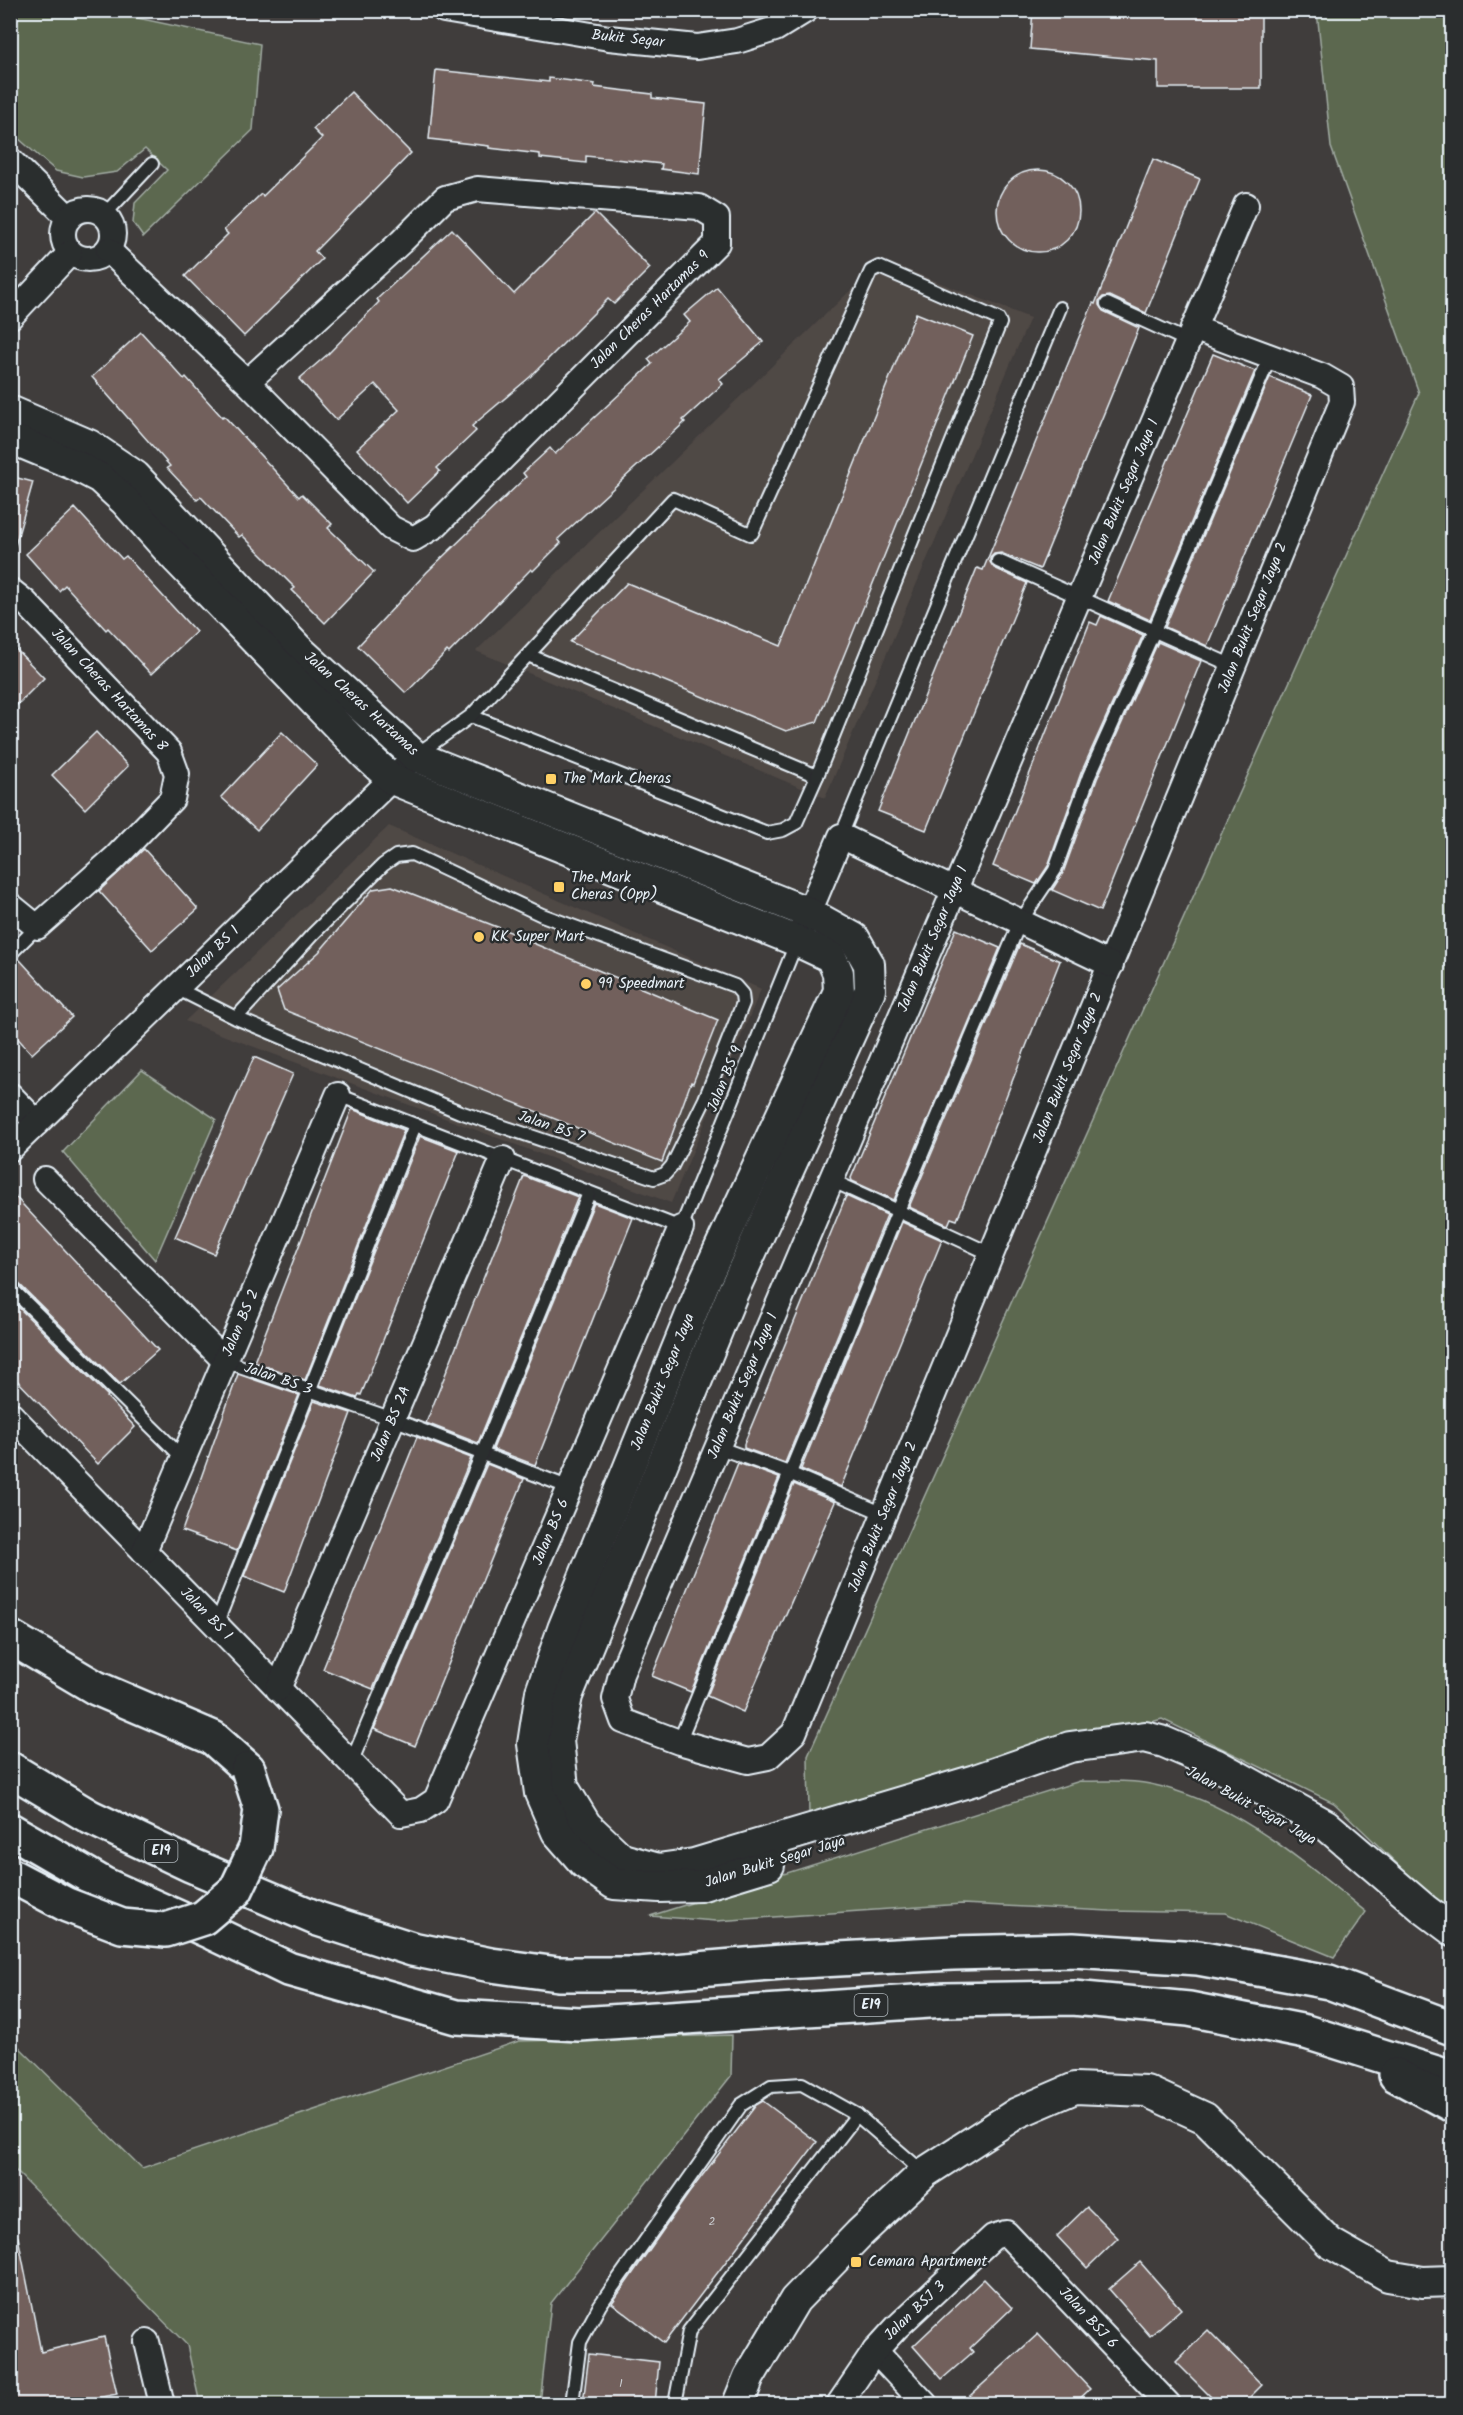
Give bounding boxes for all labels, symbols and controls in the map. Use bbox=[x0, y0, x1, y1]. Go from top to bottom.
street label: Bukit Segar bbox=[590, 23, 667, 55]
street label: Jalan Cheras Hartamas 9 bbox=[585, 244, 716, 375]
street label: Jalan Bukit Segar Jaya 1 bbox=[1082, 415, 1166, 569]
street label: Jalan Bukit Segar Jaya 2 bbox=[1212, 539, 1294, 697]
street label: Jalan Cheras Hartamas 8 bbox=[45, 622, 174, 758]
street label: Jalan Cheras Hartamas bbox=[298, 646, 424, 763]
place label: The Mark Cheras bbox=[563, 767, 671, 791]
marker: The Mark Cheras bbox=[544, 772, 558, 786]
street label: Jalan Bukit Segar Jaya 1 bbox=[891, 862, 975, 1016]
place label: The Mark Cheras (Opp) bbox=[571, 866, 658, 907]
marker: The Mark Cheras (Opp) bbox=[552, 880, 566, 894]
street label: Jalan BS 1 bbox=[181, 920, 246, 984]
place label: KK Super Mart bbox=[491, 925, 585, 949]
marker: KK Super Mart bbox=[472, 930, 486, 944]
place label: 99 Speedmart bbox=[598, 972, 685, 996]
marker: 99 Speedmart bbox=[579, 977, 593, 991]
street label: Jalan Bukit Segar Jaya 2 bbox=[1027, 989, 1109, 1147]
street label: Jalan BS 9 bbox=[701, 1042, 749, 1116]
street label: Jalan BS 7 bbox=[514, 1104, 589, 1150]
street label: Jalan BS 2 bbox=[216, 1286, 266, 1360]
street label: Jalan Bukit Segar Jaya 1 bbox=[701, 1309, 785, 1463]
street label: Jalan Bukit Segar Jaya bbox=[625, 1310, 701, 1454]
street label: Jalan BS 3 bbox=[241, 1356, 316, 1402]
street label: Jalan BS 2A bbox=[364, 1382, 418, 1466]
street label: Jalan Bukit Segar Jaya 2 bbox=[842, 1438, 924, 1596]
street label: Jalan BS 6 bbox=[526, 1495, 576, 1569]
street label: Jalan BS 1 bbox=[174, 1582, 238, 1647]
street label: Jalan Bukit Segar Jaya bbox=[1181, 1760, 1321, 1852]
street label: Jalan Bukit Segar Jaya bbox=[702, 1829, 848, 1895]
road number: E19 bbox=[144, 1840, 178, 1862]
road number: E19 bbox=[854, 1994, 888, 2016]
house number: 2 bbox=[709, 2212, 716, 2231]
place label: Cemara Apartment bbox=[868, 2250, 988, 2274]
marker: Cemara Apartment bbox=[849, 2255, 863, 2269]
street label: Jalan BSJ 3 bbox=[879, 2275, 952, 2347]
street label: Jalan BSJ 6 bbox=[1053, 2281, 1123, 2355]
house number: 1 bbox=[619, 2374, 623, 2393]

